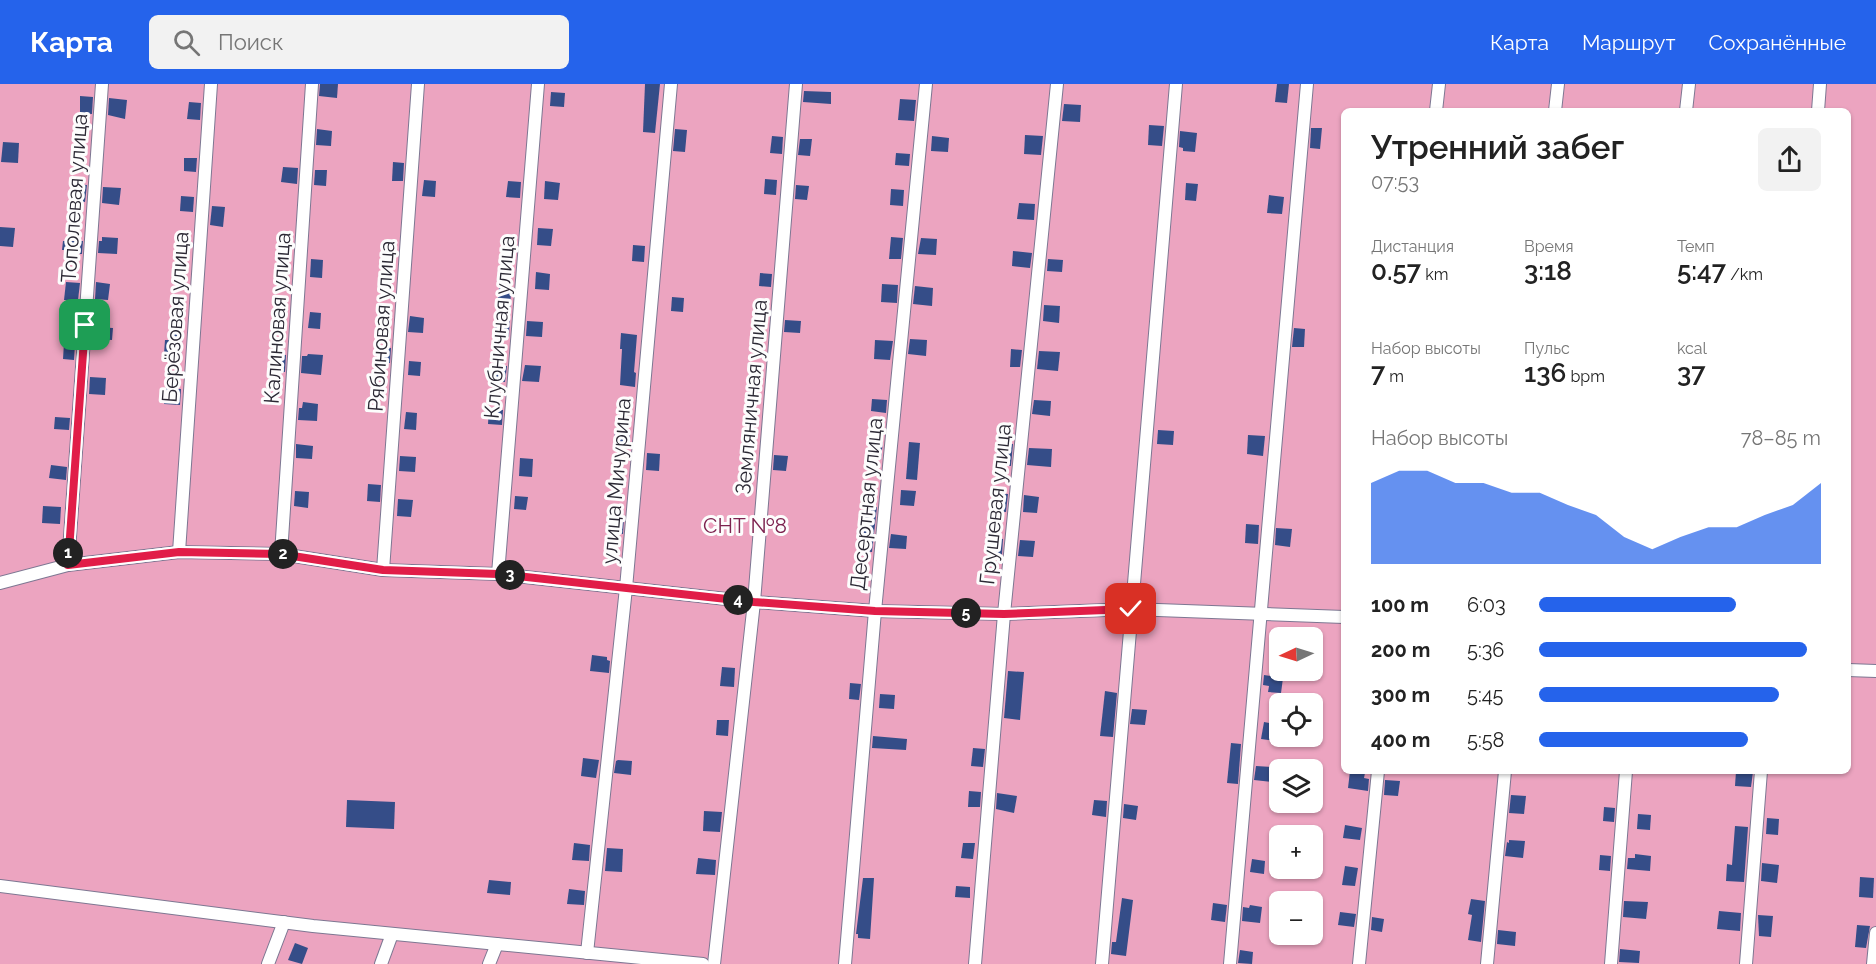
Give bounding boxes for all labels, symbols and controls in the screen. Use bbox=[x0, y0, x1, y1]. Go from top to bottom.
search box bbox=[149, 15, 569, 69]
text: Карта bbox=[30, 26, 113, 59]
icon: search bbox=[170, 26, 203, 59]
text: Поиск bbox=[218, 29, 283, 55]
text: Карта bbox=[1490, 30, 1549, 55]
text: Маршрут bbox=[1582, 30, 1675, 55]
text: Сохранённые bbox=[1708, 30, 1846, 55]
street label: Тополевая улица bbox=[56, 113, 92, 283]
text: Утренний забег bbox=[1371, 128, 1624, 167]
button: share bbox=[1758, 128, 1821, 191]
text: 07:53 bbox=[1371, 170, 1419, 194]
street label: Берёзовая улица bbox=[157, 231, 193, 403]
street label: Калиновая улица bbox=[259, 232, 295, 404]
street label: Клубничная улица bbox=[479, 234, 519, 420]
text: Дистанция bbox=[1371, 237, 1454, 256]
text: Время bbox=[1524, 237, 1573, 256]
text: Темп bbox=[1677, 237, 1715, 256]
street label: Рябиновая улица bbox=[363, 240, 399, 412]
text: 0.57 bbox=[1371, 256, 1421, 286]
text: 3:18 bbox=[1524, 256, 1572, 286]
text: 5:47 bbox=[1677, 256, 1726, 286]
text: km bbox=[1421, 265, 1448, 284]
text: /km bbox=[1726, 265, 1763, 284]
street label: Земляничная улица bbox=[730, 298, 772, 496]
pin bbox=[59, 299, 110, 350]
icon: arrive bbox=[68, 308, 101, 341]
text: Набор высоты bbox=[1371, 339, 1481, 358]
text: Пульс bbox=[1524, 339, 1570, 358]
text: kcal bbox=[1677, 339, 1707, 358]
text: 7 bbox=[1371, 358, 1385, 388]
text: 136 bbox=[1524, 358, 1566, 388]
text: 37 bbox=[1677, 358, 1706, 388]
text: m bbox=[1385, 367, 1404, 386]
text: bpm bbox=[1566, 367, 1605, 386]
street label: улица Мичурина bbox=[596, 397, 636, 565]
street label: Десертная улица bbox=[844, 416, 888, 592]
street label: Грушевая улица bbox=[974, 422, 1016, 586]
text: Набор высоты bbox=[1371, 426, 1508, 450]
text: 78–85 m bbox=[1741, 426, 1821, 450]
park label: СНТ №8 bbox=[703, 513, 787, 538]
pin: 1 bbox=[53, 538, 83, 568]
pin: 2 bbox=[268, 539, 298, 569]
text: 1 bbox=[64, 543, 72, 562]
text: 2 bbox=[278, 544, 288, 563]
pin: 3 bbox=[495, 560, 525, 590]
text: 3 bbox=[506, 565, 514, 584]
pin bbox=[1105, 583, 1156, 634]
pin: 4 bbox=[723, 585, 753, 615]
text: 4 bbox=[733, 590, 743, 609]
icon: check bbox=[1114, 592, 1147, 625]
text: 100 m bbox=[1371, 593, 1429, 617]
text: 6:03 bbox=[1467, 593, 1506, 617]
pin: 5 bbox=[951, 598, 981, 628]
text: 5 bbox=[962, 603, 970, 622]
north arrow bbox=[1269, 627, 1323, 681]
map controls bbox=[1269, 627, 1323, 945]
text: 200 m bbox=[1371, 638, 1430, 662]
text: 5:36 bbox=[1467, 638, 1504, 662]
text: 300 m bbox=[1371, 683, 1430, 707]
text: 5:45 bbox=[1467, 683, 1503, 707]
button: locate bbox=[1269, 693, 1323, 747]
text: 400 m bbox=[1371, 728, 1430, 752]
text: 5:58 bbox=[1467, 728, 1504, 752]
button: layers bbox=[1269, 759, 1323, 813]
button: + bbox=[1269, 825, 1323, 879]
button: − bbox=[1269, 891, 1323, 945]

